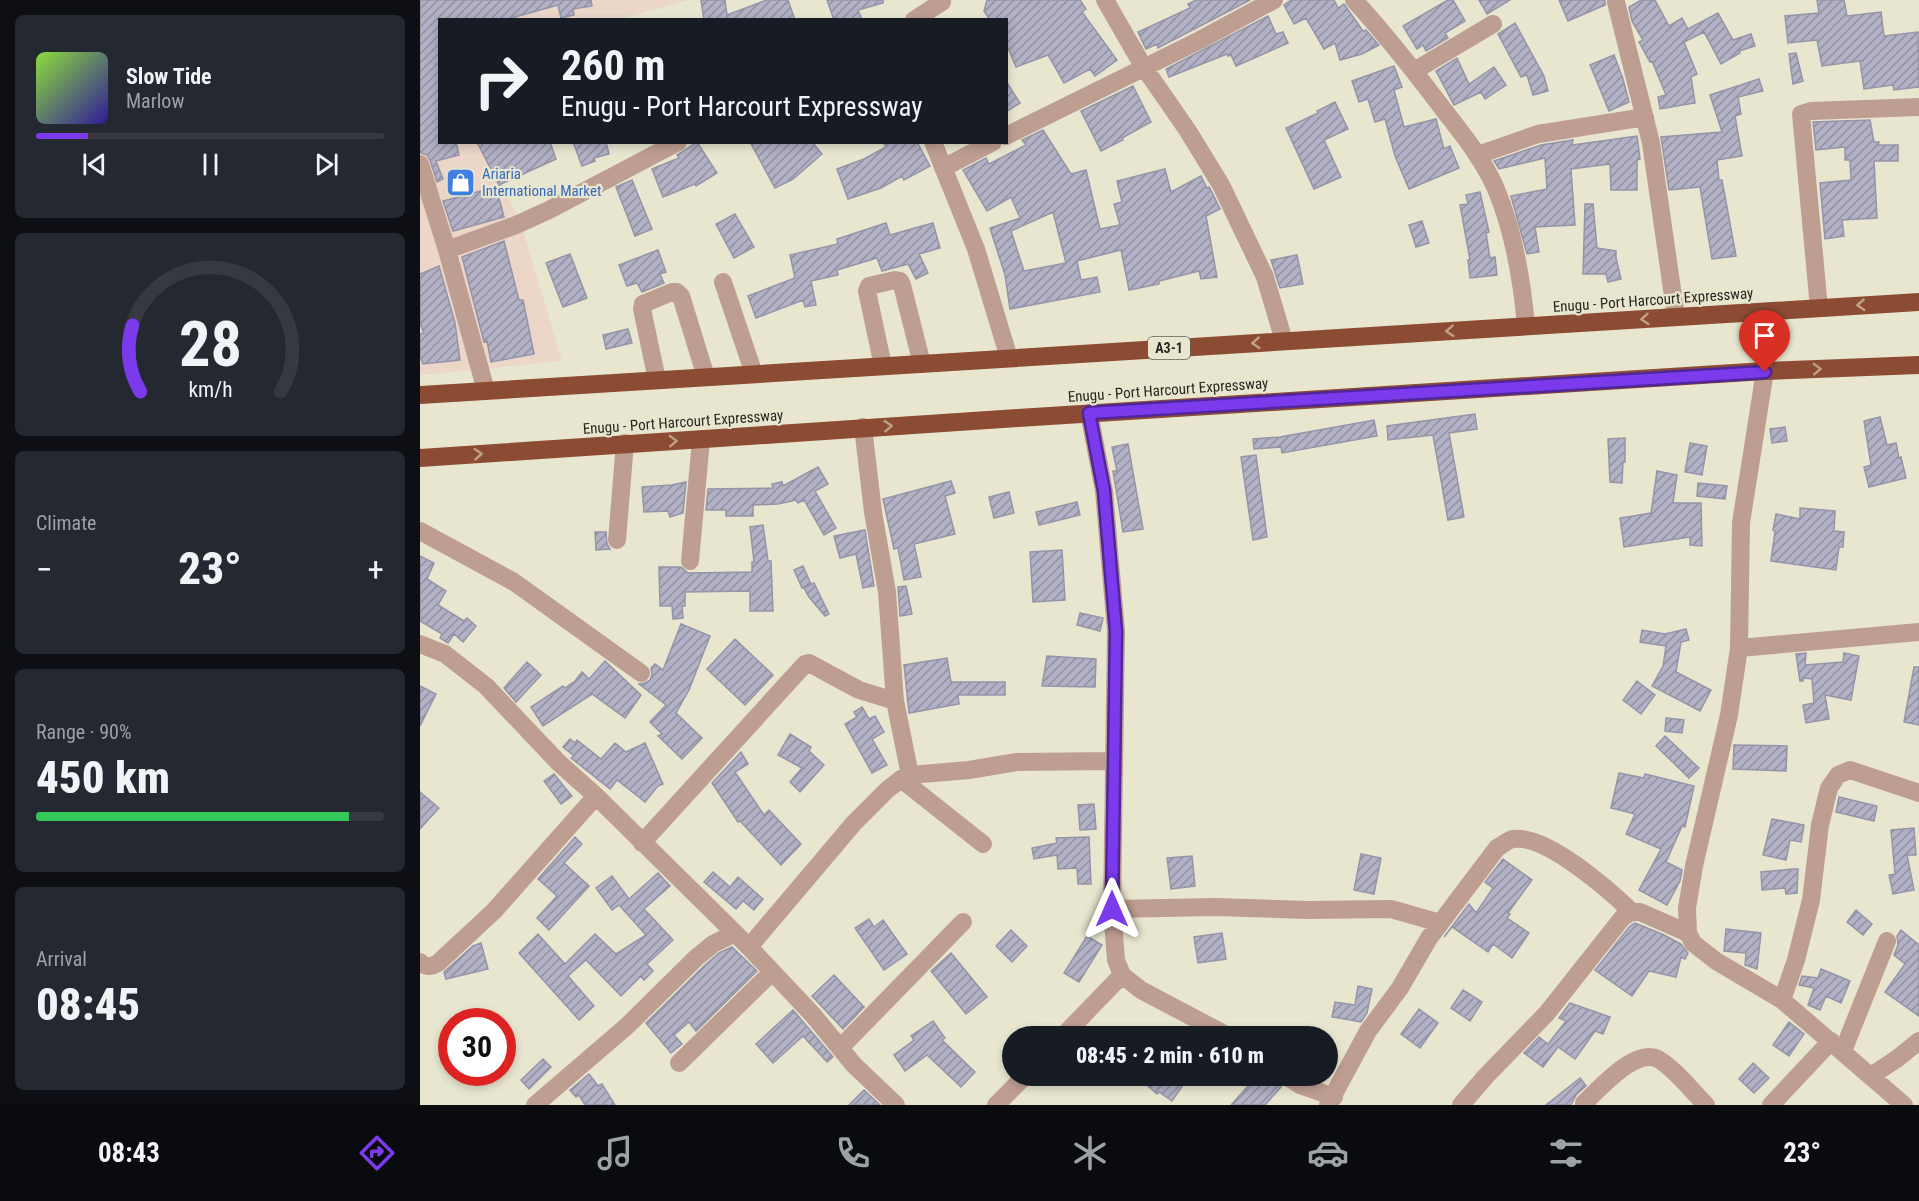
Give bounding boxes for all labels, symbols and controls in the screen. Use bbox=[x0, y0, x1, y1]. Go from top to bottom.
text: 260 m bbox=[561, 41, 666, 90]
icon: right bbox=[462, 42, 540, 120]
text: Slow Tide bbox=[126, 64, 212, 89]
text: Marlow bbox=[126, 89, 184, 113]
text: Enugu - Port Harcourt Expressway bbox=[561, 91, 923, 123]
icon: previous bbox=[78, 148, 111, 181]
icon: pause bbox=[194, 148, 227, 181]
icon: next bbox=[310, 148, 343, 181]
place label: Ariaria International Market bbox=[482, 165, 601, 200]
shop icon: Ariaria International Market bbox=[445, 167, 477, 199]
street label: Enugu - Port Harcourt Expressway bbox=[1552, 284, 1754, 316]
one-way arrow bbox=[1856, 299, 1865, 312]
text: 28 bbox=[178, 308, 242, 381]
pin bbox=[1739, 310, 1790, 372]
one-way arrow bbox=[1641, 312, 1650, 325]
icon: arrive bbox=[1748, 319, 1781, 352]
one-way arrow bbox=[1446, 324, 1455, 337]
one-way arrow bbox=[1251, 336, 1260, 349]
road number: A3-1 bbox=[1148, 337, 1190, 359]
one-way arrow bbox=[1812, 363, 1821, 376]
street label: Enugu - Port Harcourt Expressway bbox=[1067, 374, 1269, 406]
text: km/h bbox=[188, 377, 232, 402]
street label: Enugu - Port Harcourt Expressway bbox=[582, 406, 784, 438]
one-way arrow bbox=[884, 419, 893, 432]
one-way arrow bbox=[668, 435, 677, 448]
one-way arrow bbox=[474, 448, 483, 461]
text: Climate bbox=[36, 511, 96, 535]
text: 23° bbox=[178, 542, 242, 595]
text: − bbox=[36, 550, 53, 589]
text: + bbox=[368, 550, 384, 589]
text: Range · 90% bbox=[36, 720, 132, 744]
text: 450 km bbox=[36, 751, 170, 804]
position arrow bbox=[1080, 877, 1144, 941]
text: Arrival bbox=[36, 947, 87, 971]
text: 08:45 bbox=[36, 978, 140, 1031]
speed limit sign: 30 bbox=[438, 1008, 516, 1086]
text: 08:45 · 2 min · 610 m bbox=[1076, 1043, 1264, 1068]
icon: directions bbox=[356, 1132, 398, 1174]
icon: music bbox=[594, 1132, 636, 1174]
icon: phone bbox=[832, 1132, 874, 1174]
icon: climate bbox=[1069, 1132, 1111, 1174]
icon: car bbox=[1307, 1132, 1349, 1174]
icon: filters bbox=[1545, 1132, 1587, 1174]
text: 08:43 bbox=[98, 1137, 160, 1169]
text: 23° bbox=[1783, 1137, 1821, 1169]

